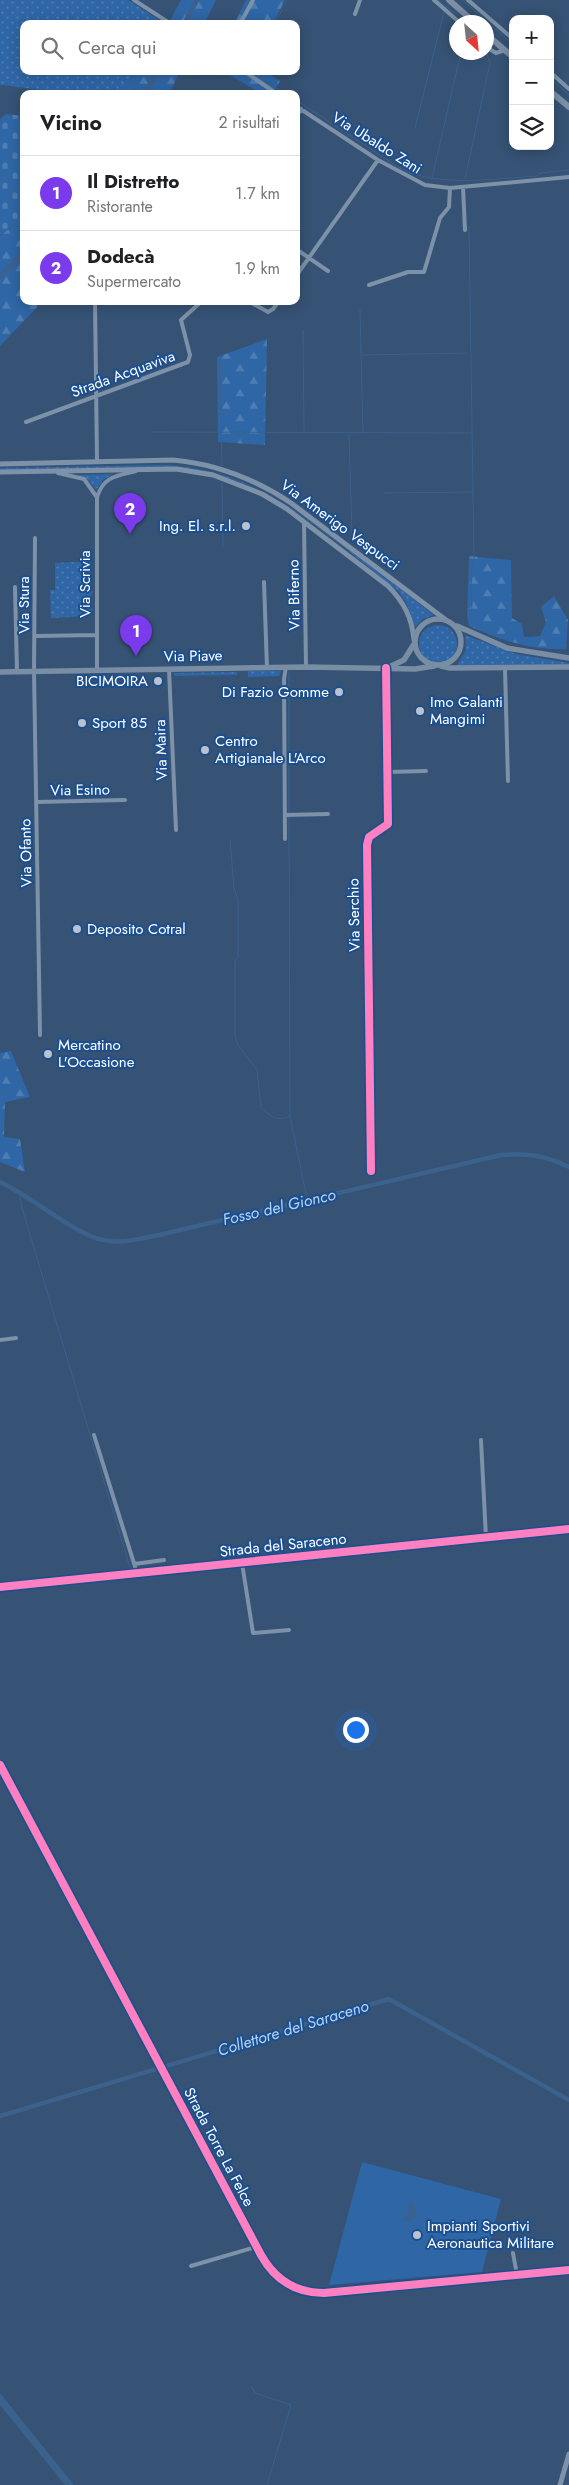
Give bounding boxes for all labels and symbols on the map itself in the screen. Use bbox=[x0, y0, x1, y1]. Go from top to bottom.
north arrow bbox=[449, 15, 494, 60]
street label: Via Ubaldo Zani bbox=[328, 107, 426, 179]
street label: Strada Acquaviva bbox=[68, 345, 178, 403]
street label: Via Amerigo Vespucci bbox=[276, 474, 404, 576]
pin: 2 bbox=[114, 493, 146, 534]
place label: Ing. El. s.r.l. bbox=[159, 515, 236, 537]
marker: Ing. El. s.r.l. bbox=[240, 520, 252, 532]
street label: Via Scrivia bbox=[74, 550, 96, 618]
street label: Via Biferno bbox=[282, 559, 306, 631]
street label: Via Stura bbox=[13, 576, 35, 634]
pin: 1 bbox=[120, 615, 152, 656]
street label: Via Piave bbox=[163, 644, 223, 668]
place label: BICIMOIRA bbox=[76, 670, 148, 692]
marker: BICIMOIRA bbox=[152, 675, 164, 687]
place label: Di Fazio Gomme bbox=[222, 681, 329, 703]
marker: Di Fazio Gomme bbox=[333, 686, 345, 698]
place label: Imo Galanti Mangimi bbox=[430, 691, 503, 730]
marker: Imo Galanti Mangimi bbox=[414, 705, 426, 717]
place label: Sport 85 bbox=[92, 712, 147, 734]
marker: Sport 85 bbox=[76, 717, 88, 729]
street label: Via Maira bbox=[149, 719, 173, 781]
place label: Centro Artigianale L'Arco bbox=[215, 730, 326, 769]
marker: Centro Artigianale L'Arco bbox=[199, 744, 211, 756]
street label: Via Esino bbox=[50, 778, 110, 802]
street label: Via Ofanto bbox=[14, 819, 38, 887]
street label: Via Serchio bbox=[342, 878, 366, 952]
place label: Deposito Cotral bbox=[87, 918, 186, 940]
marker: Deposito Cotral bbox=[71, 923, 83, 935]
place label: Mercatino L'Occasione bbox=[58, 1034, 135, 1073]
marker: Mercatino L'Occasione bbox=[42, 1048, 54, 1060]
water label: Fosso del Gionco bbox=[220, 1183, 338, 1231]
street label: Strada del Saraceno bbox=[218, 1527, 348, 1563]
your location bbox=[343, 1717, 369, 1743]
water label: Collettore del Saraceno bbox=[215, 1994, 372, 2062]
street label: Strada Torre La Felce bbox=[178, 2084, 260, 2211]
place label: Impianti Sportivi Aeronautica Militare bbox=[427, 2215, 554, 2254]
marker: Impianti Sportivi Aeronautica Militare bbox=[411, 2229, 423, 2241]

